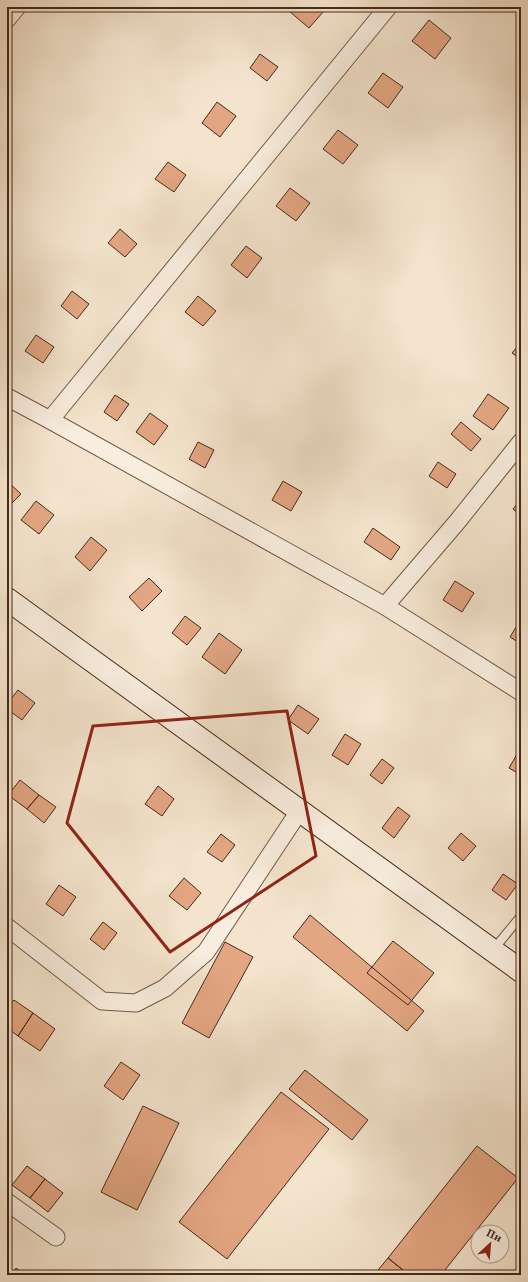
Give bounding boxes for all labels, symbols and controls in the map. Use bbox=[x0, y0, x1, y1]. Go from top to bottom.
north arrow bbox=[470, 1224, 510, 1264]
text: Пн bbox=[483, 1226, 504, 1247]

